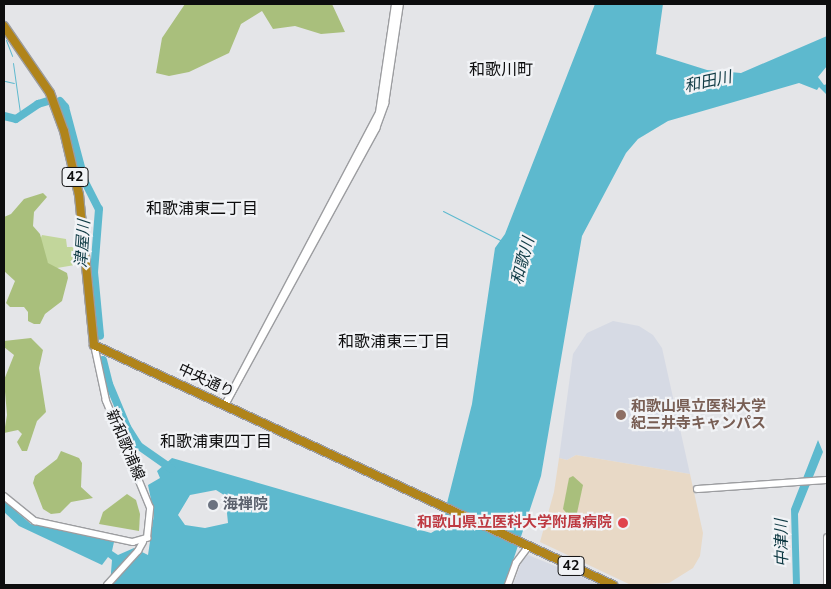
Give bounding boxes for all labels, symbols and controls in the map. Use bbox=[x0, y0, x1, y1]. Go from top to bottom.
district label: 和歌川町 bbox=[469, 60, 533, 80]
water label: 和田川 bbox=[683, 68, 733, 96]
road number: 42 bbox=[61, 166, 89, 188]
district label: 和歌浦東二丁目 bbox=[146, 199, 258, 219]
water label: 津屋川 bbox=[72, 219, 94, 269]
water label: 和歌川 bbox=[508, 235, 538, 287]
district label: 和歌浦東三丁目 bbox=[338, 332, 450, 352]
street label: 中央通り bbox=[175, 360, 237, 402]
place label: 和歌山県立医科大学 紀三井寺キャンパス bbox=[631, 397, 766, 432]
street label: 新和歌浦線 bbox=[102, 407, 148, 483]
marker: 和歌山県立医科大学 紀三井寺キャンパス bbox=[615, 409, 627, 421]
district label: 和歌浦東四丁目 bbox=[160, 432, 272, 452]
place label: 海禅院 bbox=[223, 496, 268, 514]
marker: 海禅院 bbox=[207, 499, 219, 511]
place label: 和歌山県立医科大学附属病院 bbox=[417, 514, 612, 532]
marker: 和歌山県立医科大学附属病院 bbox=[616, 516, 630, 530]
water label: 中津川 bbox=[772, 519, 792, 567]
road number: 42 bbox=[557, 554, 585, 578]

